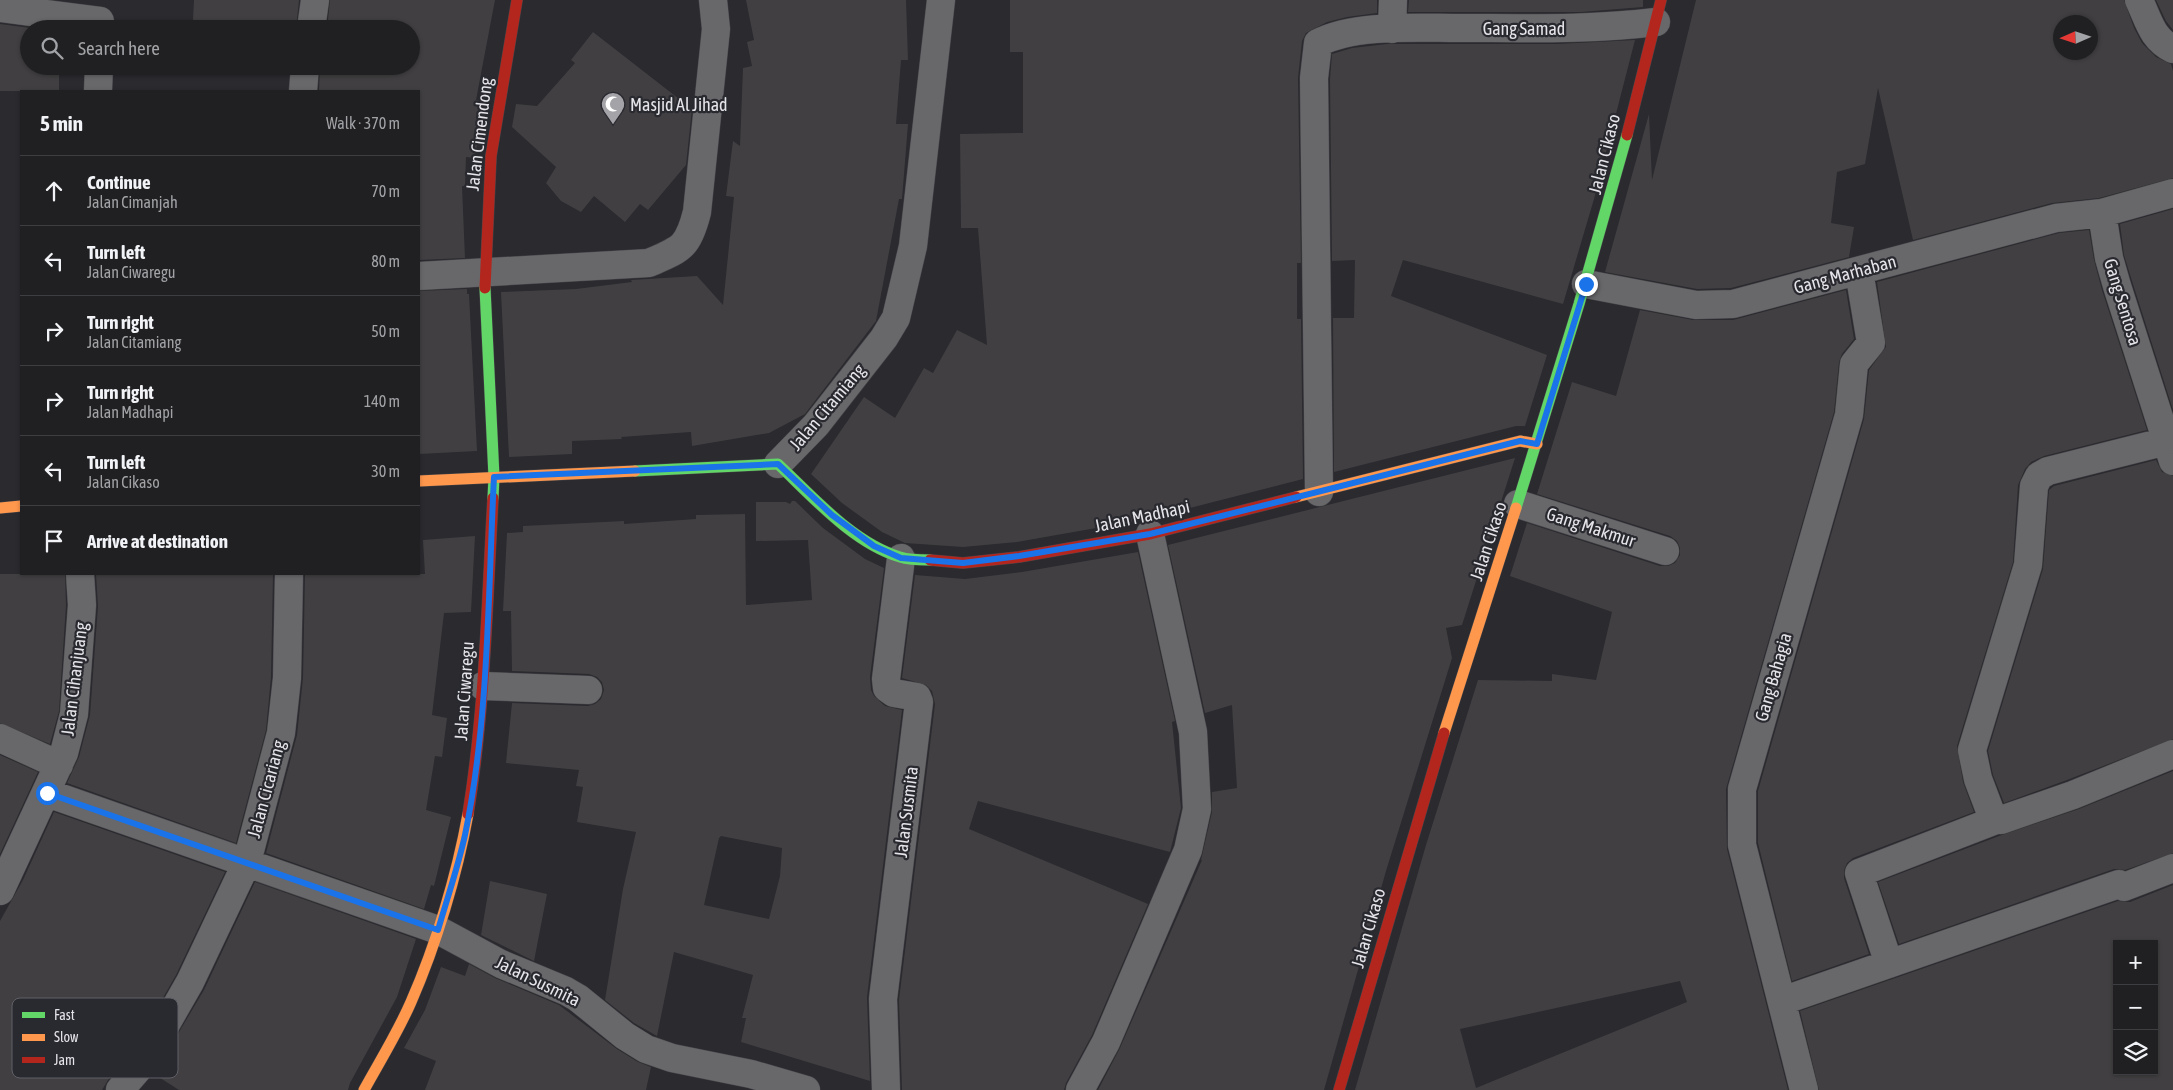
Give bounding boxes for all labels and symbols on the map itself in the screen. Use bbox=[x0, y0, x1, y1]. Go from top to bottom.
north arrow bbox=[2053, 15, 2098, 60]
street label: Gang Samad bbox=[1483, 18, 1565, 39]
street label: Jalan Cimendong bbox=[462, 76, 496, 192]
mosque icon: Masjid Al Jihad bbox=[600, 91, 626, 125]
place label: Masjid Al Jihad bbox=[630, 94, 728, 115]
street label: Jalan Cikaso bbox=[1584, 112, 1624, 196]
street label: Gang Marhaban bbox=[1791, 250, 1899, 298]
street label: Gang Sentosa bbox=[2100, 256, 2146, 348]
route end bbox=[1575, 273, 1598, 296]
street label: Jalan Citamiang bbox=[785, 359, 869, 454]
street label: Jalan Madhapi bbox=[1092, 496, 1192, 536]
street label: Jalan Cikaso bbox=[1465, 499, 1511, 583]
street label: Gang Makmur bbox=[1544, 503, 1639, 551]
street label: Jalan Cihanjuang bbox=[57, 621, 91, 737]
street label: Gang Bahagia bbox=[1750, 630, 1796, 724]
street label: Jalan Ciwaregu bbox=[450, 641, 478, 741]
street label: Jalan Cicariang bbox=[243, 738, 289, 840]
street label: Jalan Susmita bbox=[890, 765, 922, 859]
route start bbox=[36, 782, 59, 805]
street label: Jalan Cikaso bbox=[1347, 886, 1389, 970]
street label: Jalan Susmita bbox=[492, 951, 584, 1011]
legend bbox=[12, 998, 178, 1078]
text: Fast bbox=[54, 1007, 75, 1023]
text: Slow bbox=[54, 1029, 79, 1045]
text: Jam bbox=[54, 1052, 75, 1068]

